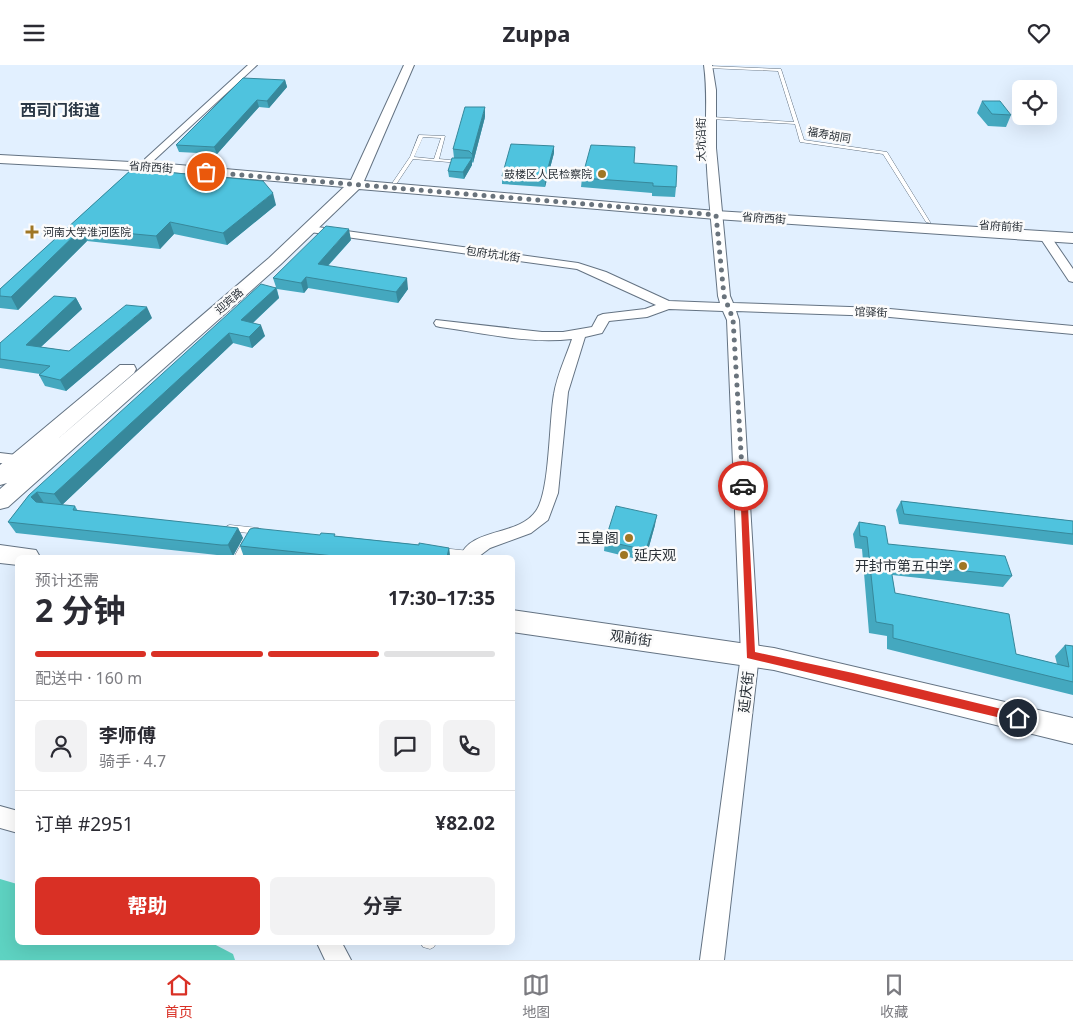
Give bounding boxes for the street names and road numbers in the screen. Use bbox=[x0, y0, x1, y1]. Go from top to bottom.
street label: 大坑沿街 bbox=[693, 118, 708, 162]
street label: 福寿胡同 bbox=[806, 123, 852, 146]
street label: 省府西街 bbox=[129, 157, 174, 176]
street label: 省府西街 bbox=[742, 208, 787, 227]
street label: 省府前街 bbox=[979, 217, 1023, 234]
street label: 包府坑北街 bbox=[465, 242, 521, 265]
street label: 迎宾路 bbox=[211, 284, 246, 317]
street label: 馆驿街 bbox=[854, 303, 888, 320]
street label: 观前街 bbox=[609, 625, 653, 650]
street label: 延庆街 bbox=[734, 670, 757, 714]

